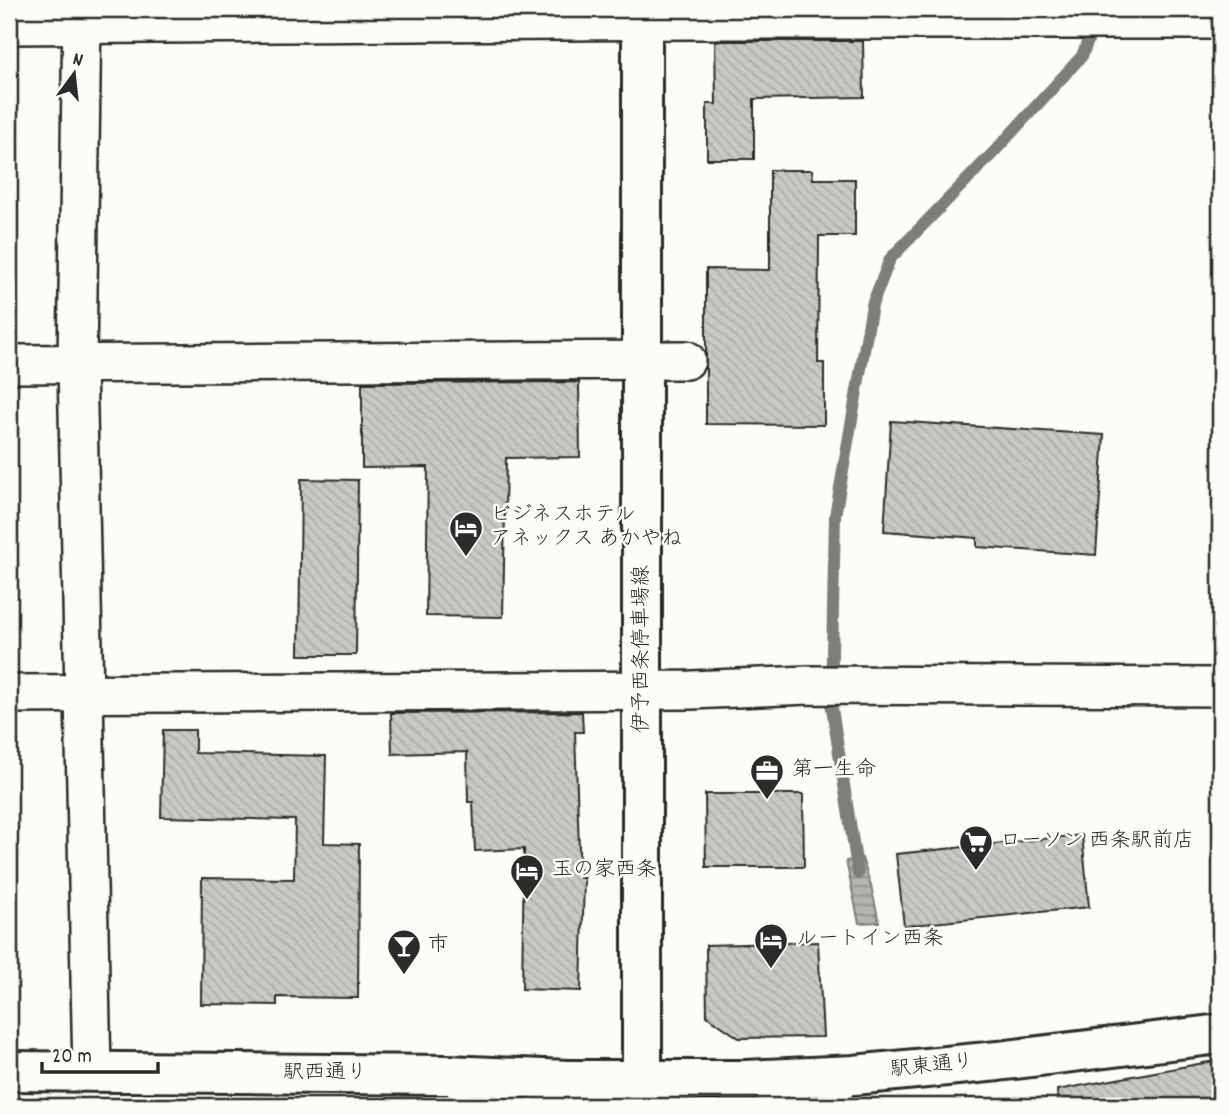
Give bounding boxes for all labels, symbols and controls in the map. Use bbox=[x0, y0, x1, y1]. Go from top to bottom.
north arrow bbox=[38, 38, 108, 108]
text: N bbox=[69, 47, 86, 75]
place label: ビジネスホテル アネックス あかやね bbox=[490, 501, 683, 555]
hotel icon: ビジネスホテル アネックス あかやね bbox=[447, 509, 485, 558]
street label: 伊予西条停車場線 bbox=[628, 565, 658, 733]
office icon: 第一生命 bbox=[748, 752, 786, 801]
place label: 第一生命 bbox=[792, 756, 876, 786]
supermarket icon: ローソン 西条駅前店 bbox=[957, 823, 995, 872]
place label: ローソン 西条駅前店 bbox=[1000, 827, 1194, 857]
hotel icon: 玉の家西条 bbox=[508, 852, 546, 901]
place label: 玉の家西条 bbox=[552, 856, 657, 886]
hotel icon: ルートイン西条 bbox=[752, 921, 790, 970]
place label: ルートイン西条 bbox=[796, 925, 944, 955]
bar icon: 市 bbox=[385, 927, 423, 976]
place label: 市 bbox=[428, 931, 449, 961]
scale bar bbox=[42, 1031, 158, 1075]
text: 20 m bbox=[52, 1043, 92, 1073]
street label: 駅東通り bbox=[889, 1048, 975, 1086]
street label: 駅西通り bbox=[283, 1059, 367, 1089]

